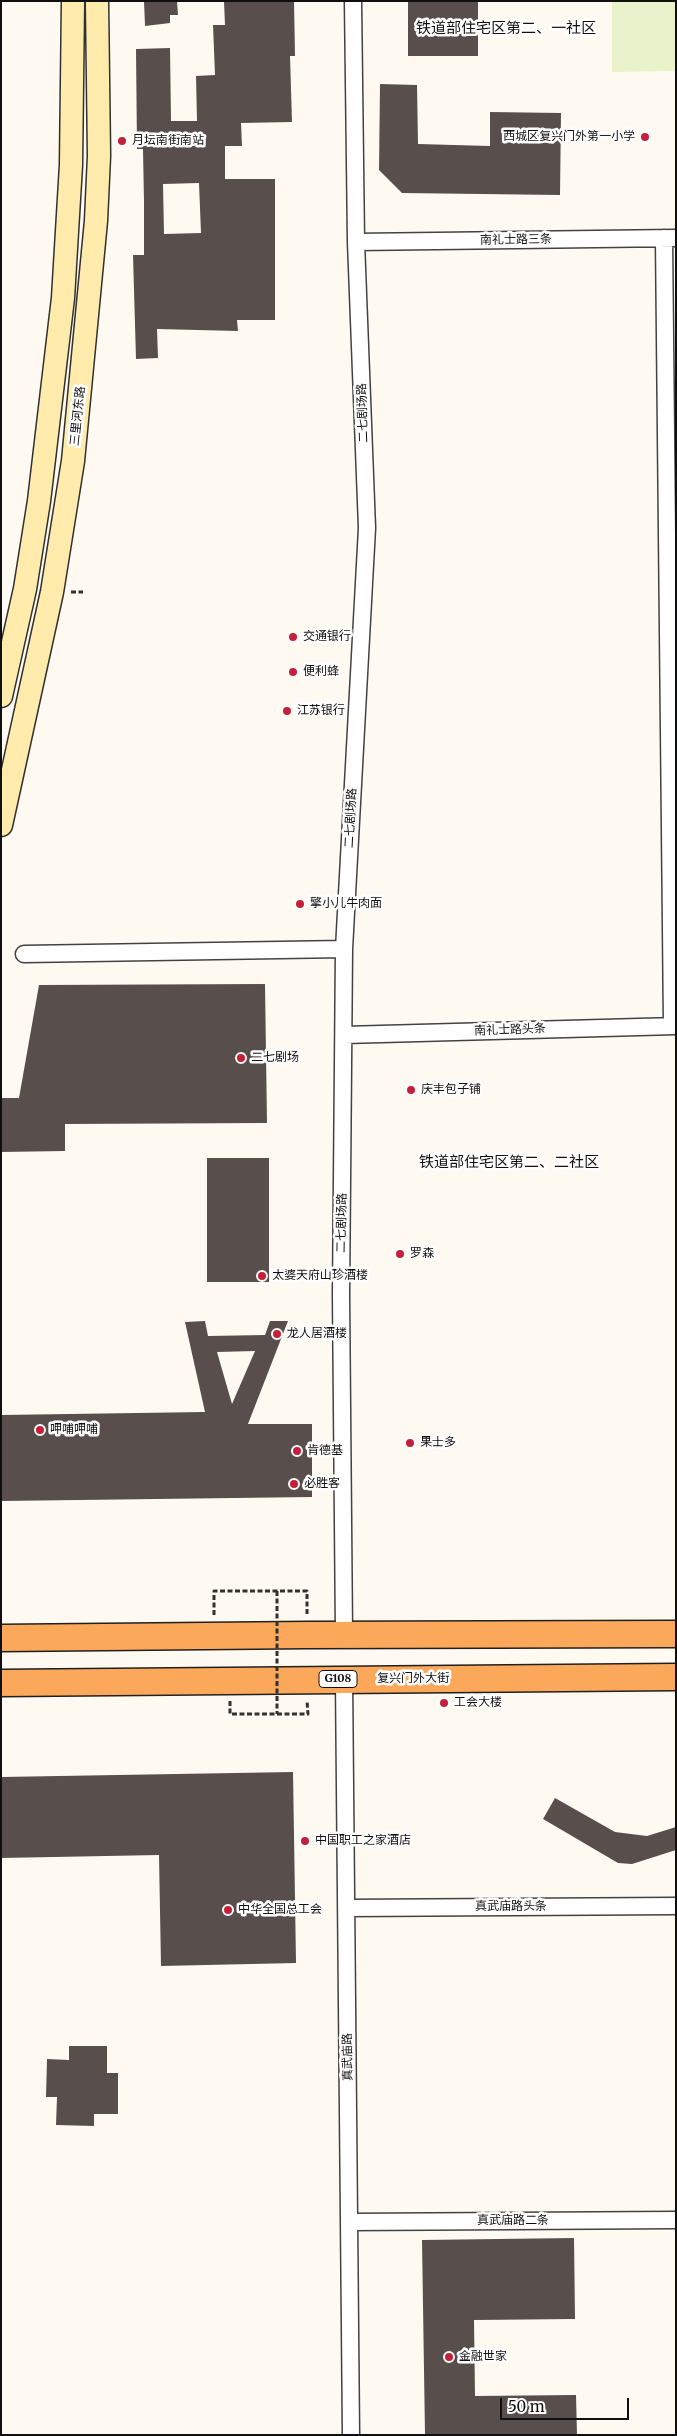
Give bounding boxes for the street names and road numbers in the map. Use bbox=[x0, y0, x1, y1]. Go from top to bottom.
street label: 南礼士路三条 bbox=[480, 232, 552, 248]
street label: 二七剧场路 bbox=[355, 383, 371, 443]
street label: 三里河东路 bbox=[68, 385, 88, 447]
street label: 二七剧场路 bbox=[342, 788, 360, 848]
street label: 南礼士路头条 bbox=[474, 1022, 546, 1038]
street label: 二七剧场路 bbox=[334, 1193, 350, 1253]
road number: G108 bbox=[319, 1670, 357, 1688]
street label: 复兴门外大街 bbox=[377, 1672, 449, 1686]
street label: 真武庙路头条 bbox=[475, 1900, 547, 1914]
street label: 真武庙路 bbox=[340, 2033, 356, 2081]
street label: 真武庙路二条 bbox=[477, 2214, 549, 2228]

